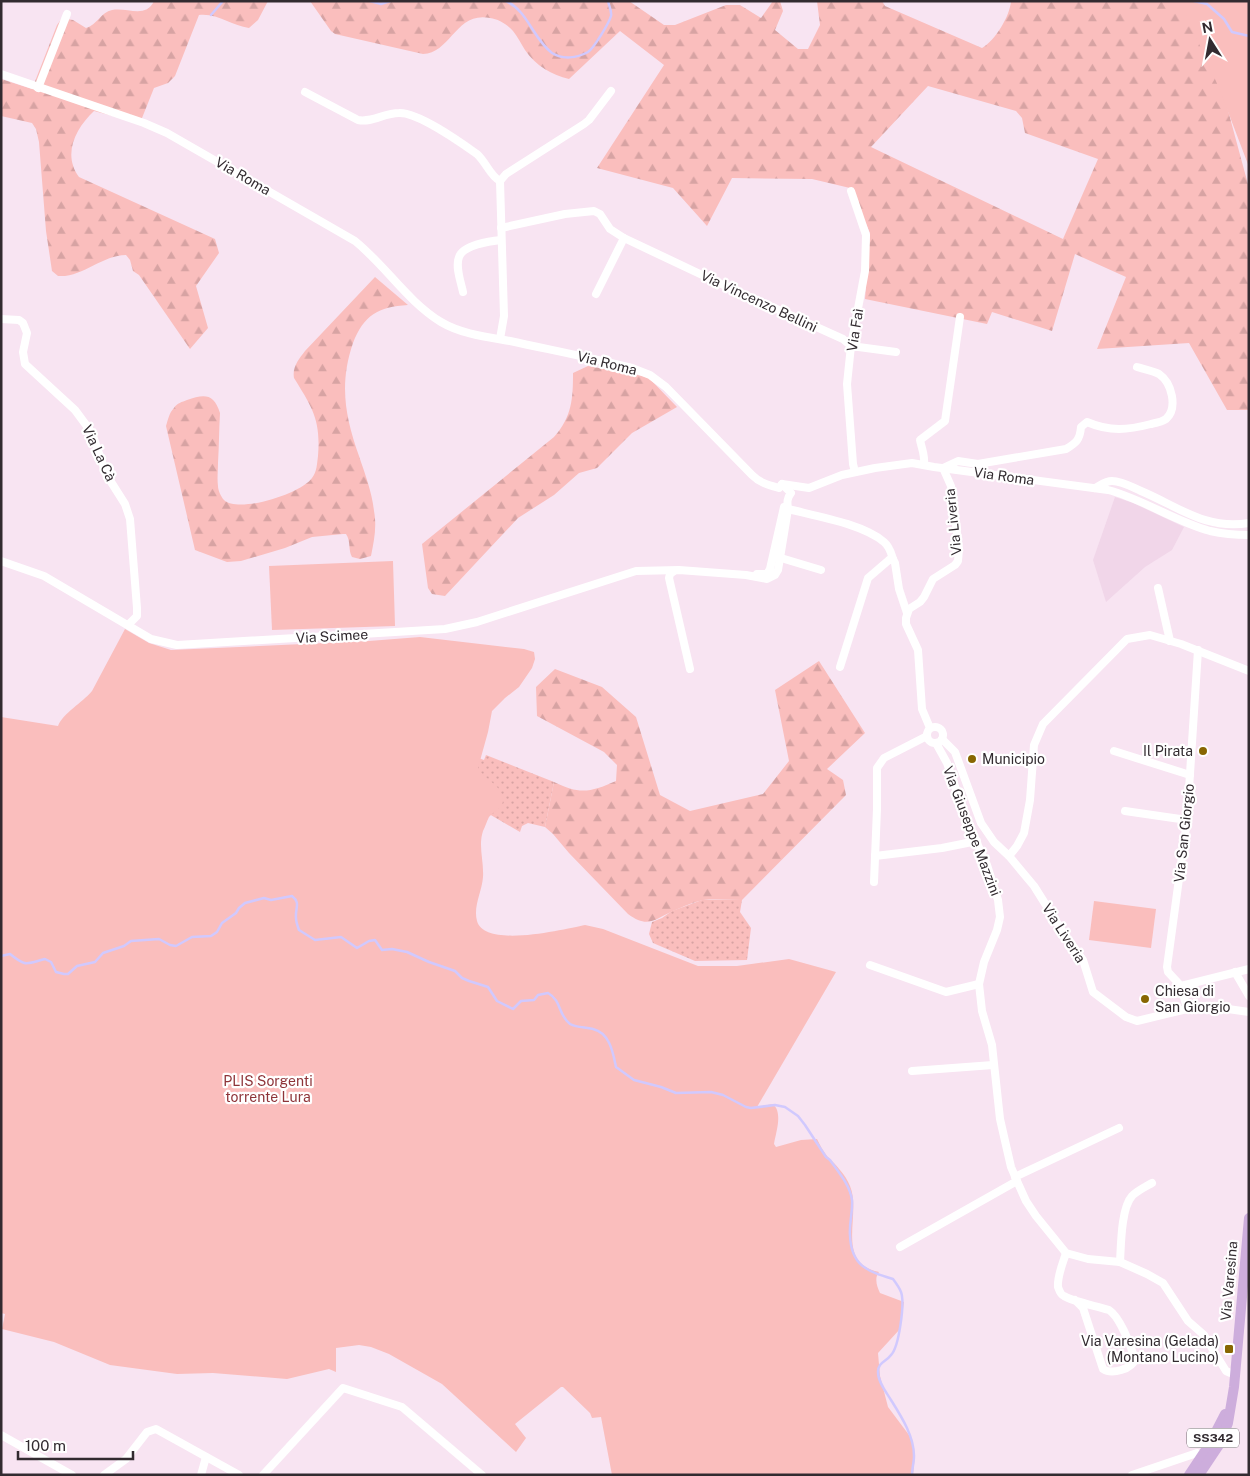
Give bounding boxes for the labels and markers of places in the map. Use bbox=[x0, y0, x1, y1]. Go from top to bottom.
place label: Il Pirata bbox=[1143, 743, 1193, 759]
marker: Il Pirata bbox=[1197, 745, 1209, 757]
place label: Municipio bbox=[982, 751, 1045, 767]
marker: Municipio bbox=[966, 753, 978, 765]
place label: Chiesa di San Giorgio bbox=[1155, 983, 1231, 1015]
marker: Chiesa di San Giorgio bbox=[1139, 993, 1151, 1005]
place label: Via Varesina (Gelada) (Montano Lucino) bbox=[1081, 1333, 1219, 1365]
marker: Via Varesina (Gelada) (Montano Lucino) bbox=[1223, 1343, 1235, 1355]

